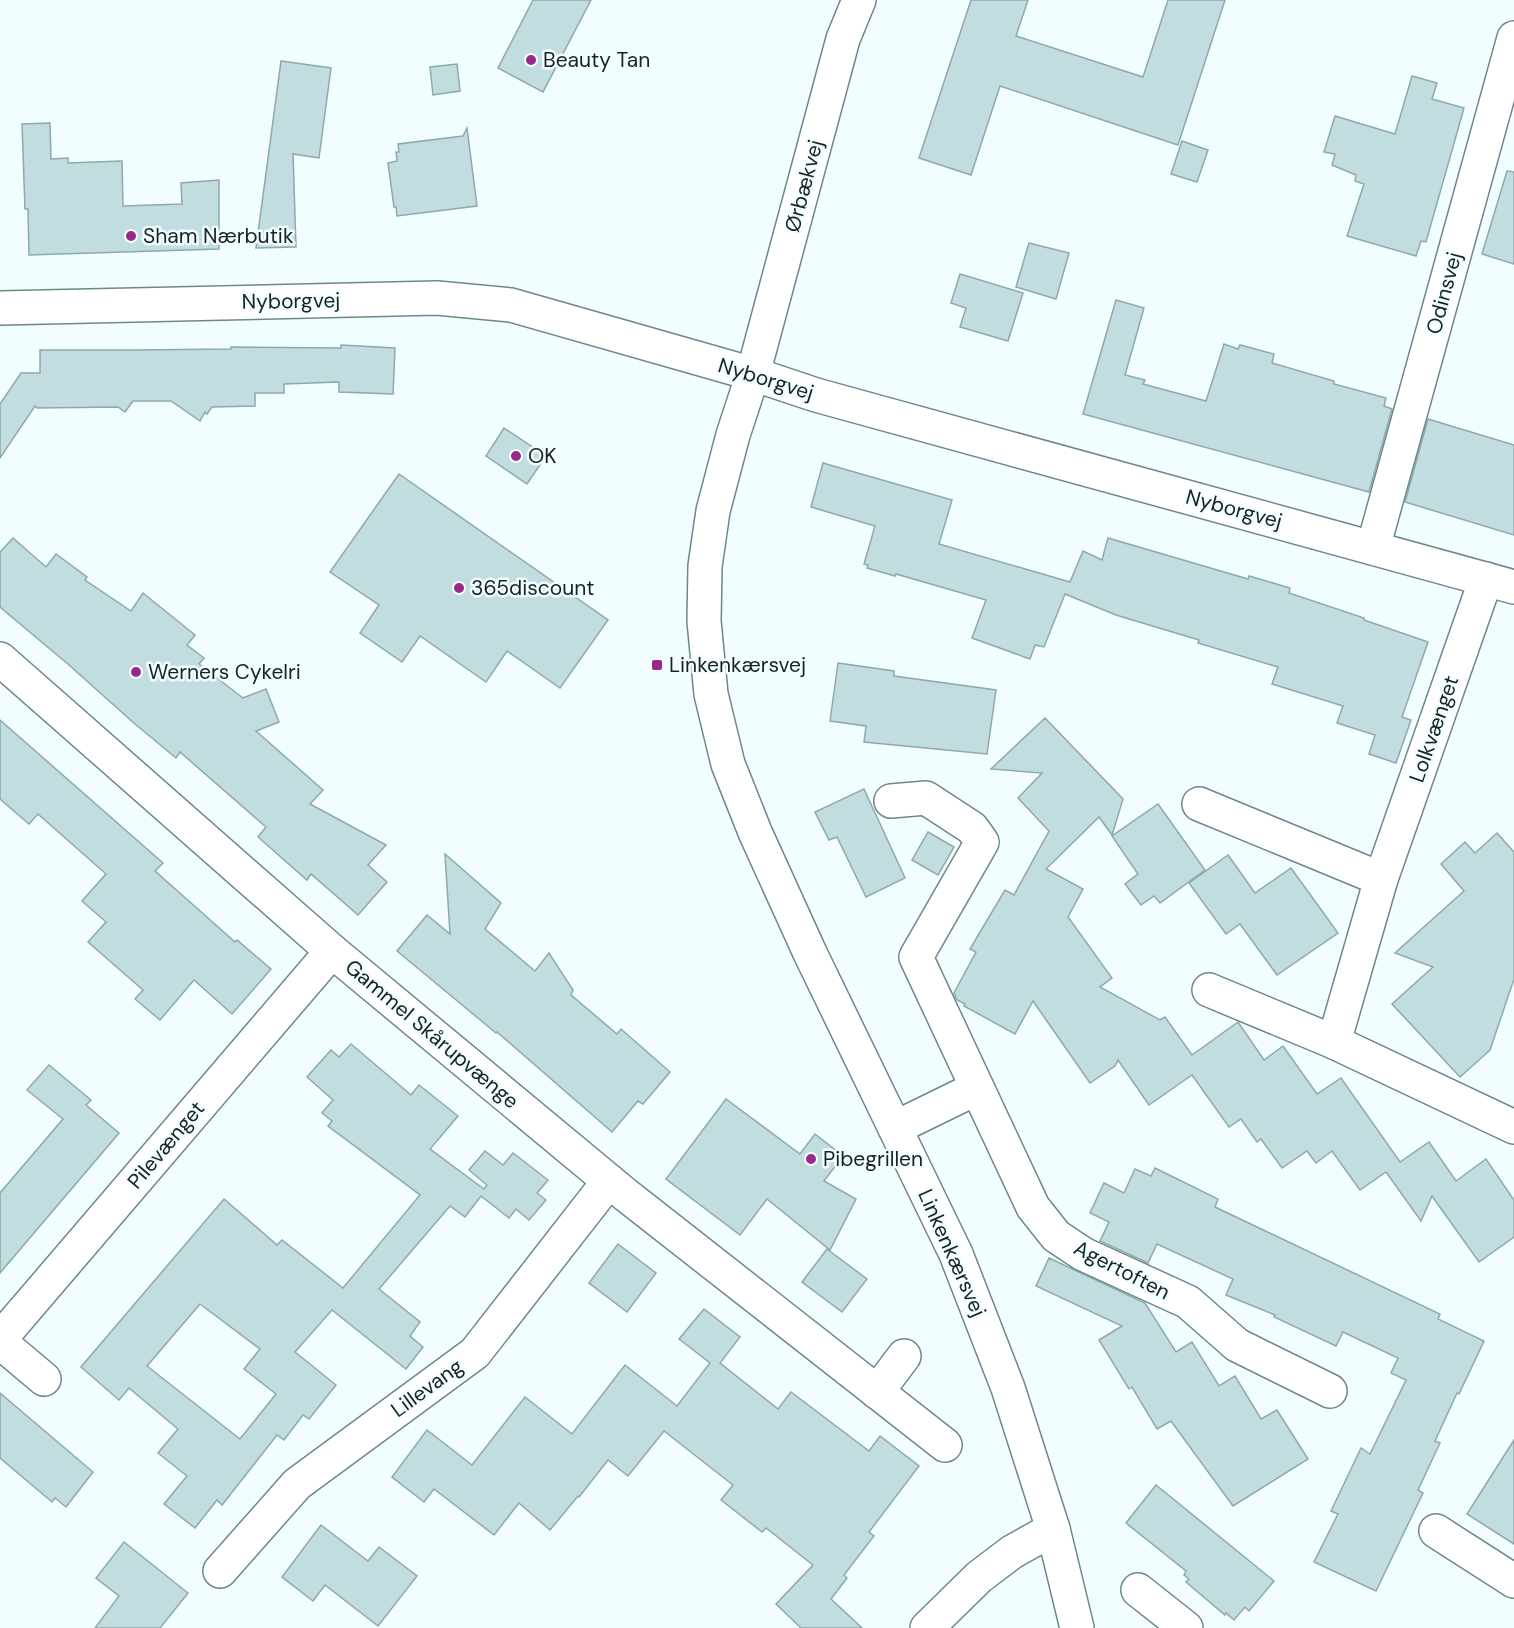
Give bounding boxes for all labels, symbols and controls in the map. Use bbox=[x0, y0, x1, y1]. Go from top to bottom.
place label: Beauty Tan bbox=[543, 46, 650, 74]
marker: Beauty Tan bbox=[524, 53, 538, 67]
street label: Ørbækvej bbox=[778, 137, 830, 235]
place label: Sham Nærbutik bbox=[143, 222, 294, 250]
marker: Sham Nærbutik bbox=[124, 229, 138, 243]
street label: Odinsvej bbox=[1420, 249, 1468, 337]
street label: Nyborgvej bbox=[241, 286, 341, 316]
street label: Nyborgvej bbox=[715, 351, 817, 407]
place label: OK bbox=[528, 442, 557, 470]
marker: OK bbox=[509, 449, 523, 463]
street label: Nyborgvej bbox=[1183, 483, 1285, 535]
place label: 365discount bbox=[471, 574, 595, 602]
marker: 365discount bbox=[452, 581, 466, 595]
place label: Linkenkærsvej bbox=[669, 651, 806, 679]
place label: Werners Cykelri bbox=[148, 658, 301, 686]
marker: Linkenkærsvej bbox=[650, 658, 664, 672]
marker: Werners Cykelri bbox=[129, 665, 143, 679]
street label: Lolkvænget bbox=[1403, 672, 1465, 786]
street label: Gammel Skårupvænge bbox=[339, 953, 525, 1115]
street label: Pilevænget bbox=[121, 1095, 211, 1195]
place label: Pibegrillen bbox=[823, 1145, 923, 1173]
marker: Pibegrillen bbox=[804, 1152, 818, 1166]
street label: Linkenkærsvej bbox=[911, 1185, 993, 1321]
street label: Agertoften bbox=[1069, 1234, 1175, 1306]
street label: Lillevang bbox=[385, 1352, 469, 1424]

